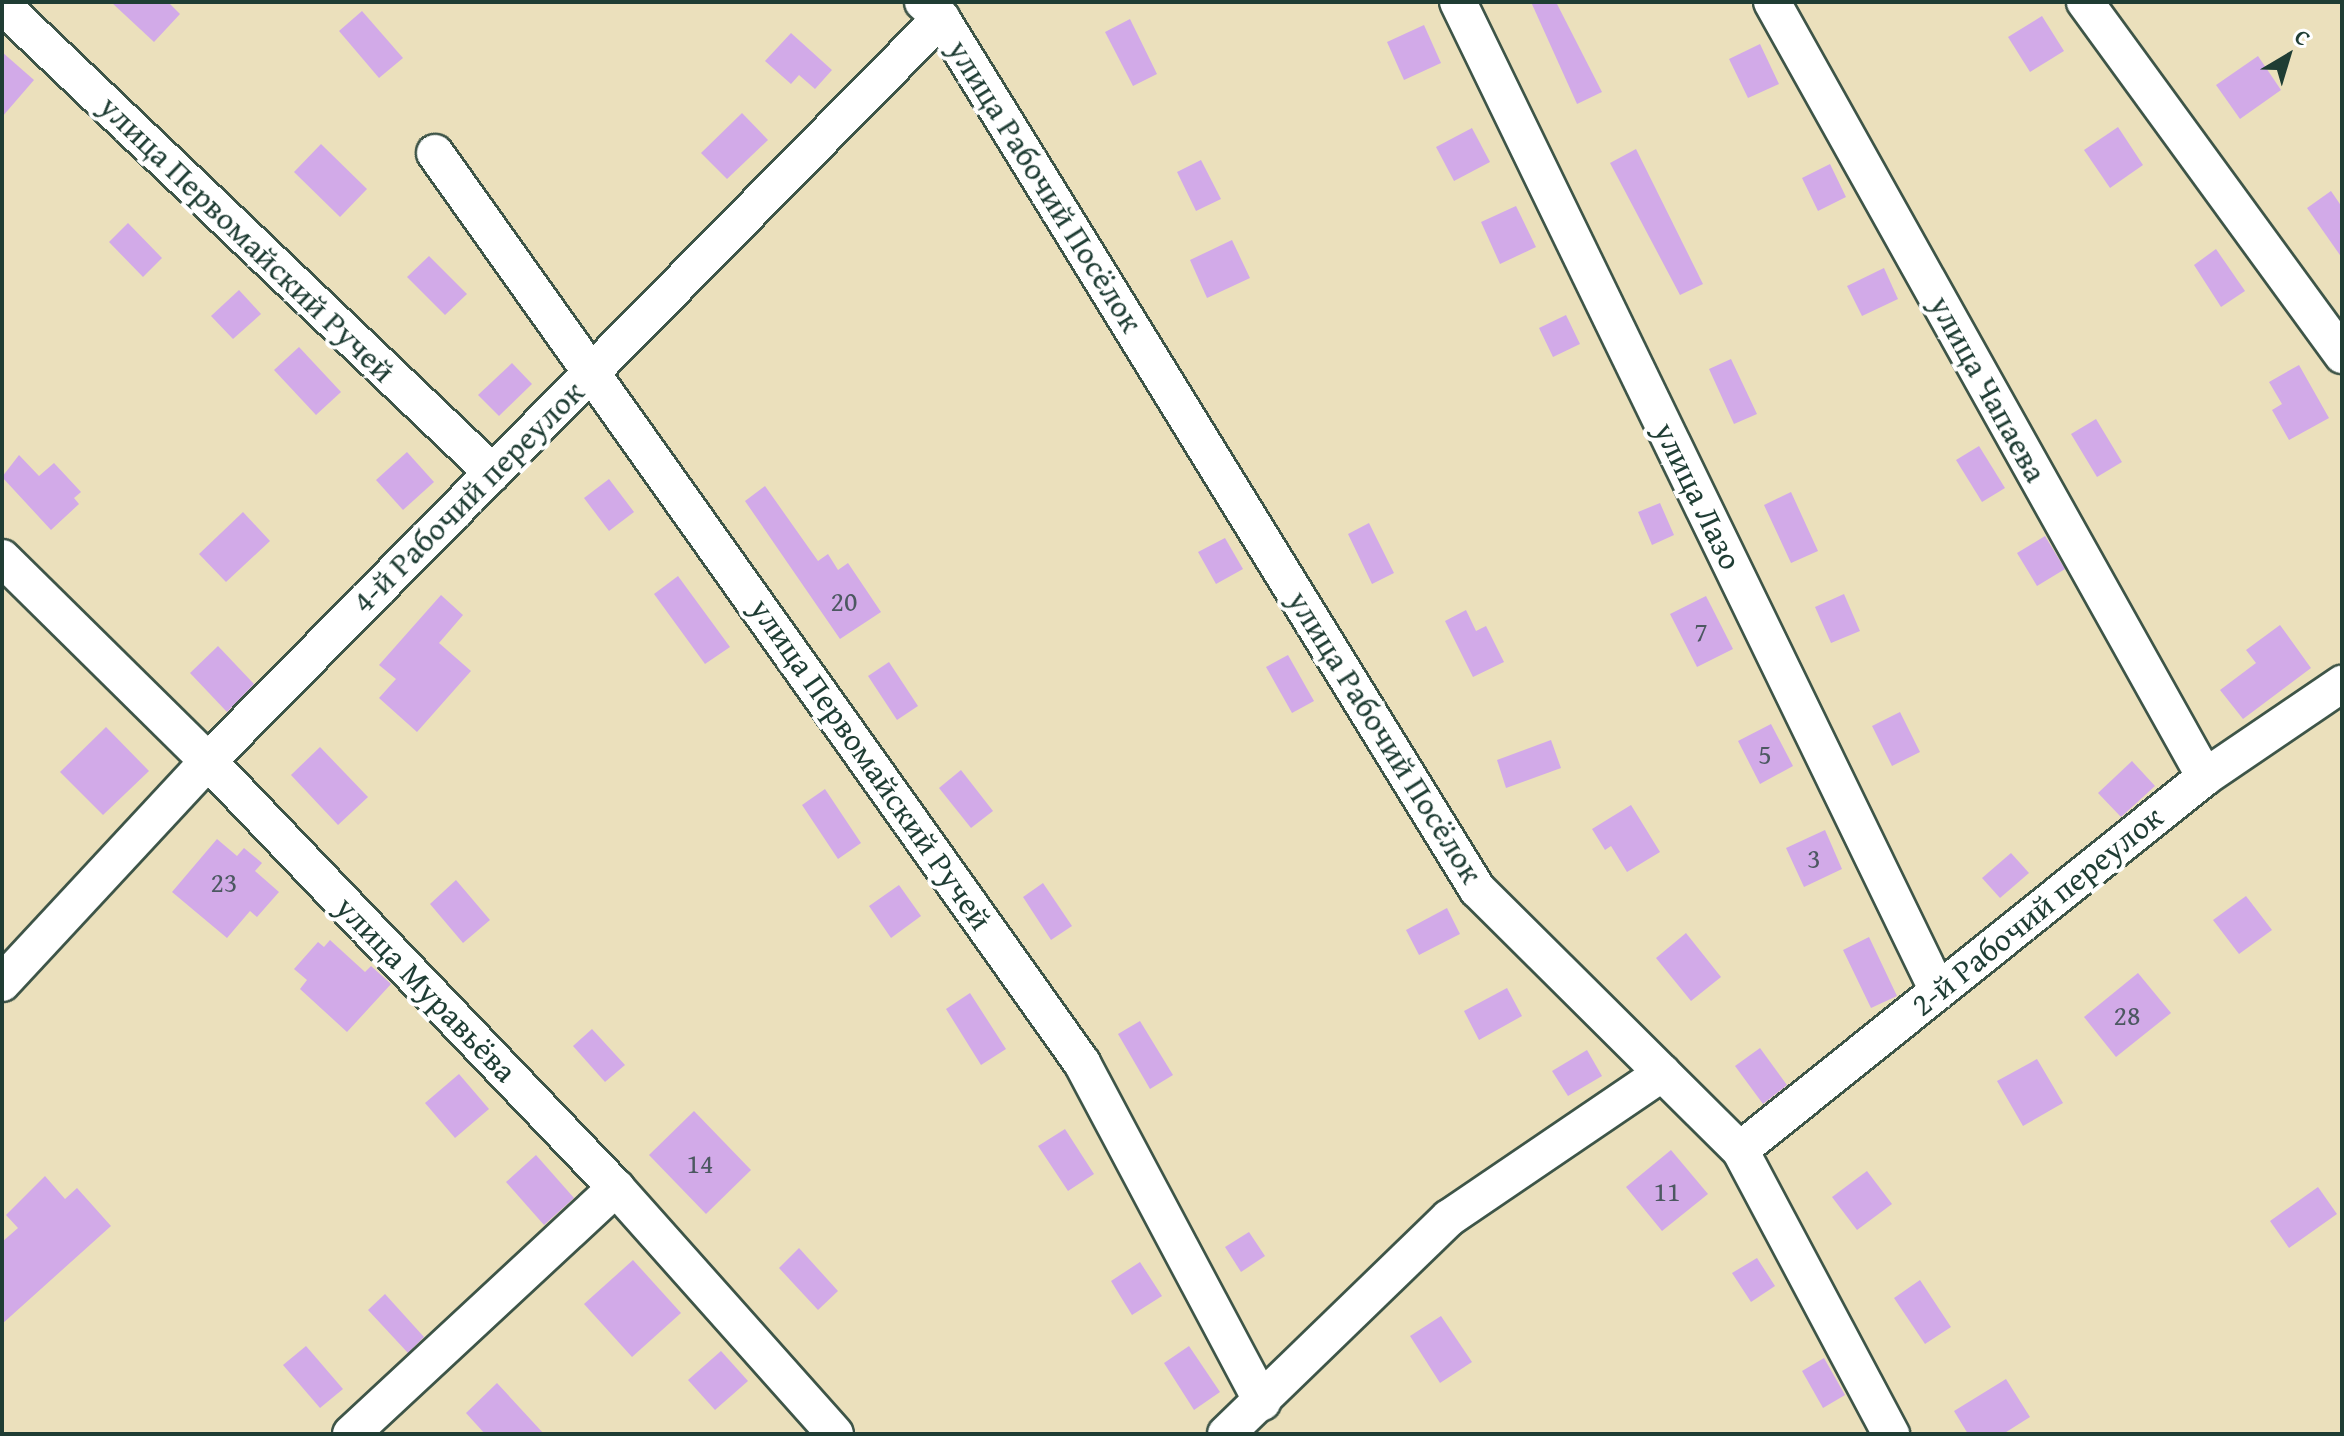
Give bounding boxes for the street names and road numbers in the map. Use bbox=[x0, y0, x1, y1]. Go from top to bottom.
street label: улица Рабочий Посёлок bbox=[939, 33, 1151, 339]
street label: улица Первомайский Ручей bbox=[91, 88, 403, 390]
street label: улица Чапаева bbox=[1921, 289, 2055, 489]
street label: 4-й Рабочий переулок bbox=[344, 373, 592, 621]
street label: улица Лазо bbox=[1646, 416, 1750, 576]
street label: улица Рабочий Посёлок bbox=[1279, 584, 1491, 890]
street label: улица Первомайский Ручей bbox=[742, 591, 1000, 937]
street label: 2-й Рабочий переулок bbox=[1904, 798, 2170, 1024]
street label: улица Муравьёва bbox=[327, 888, 525, 1090]

